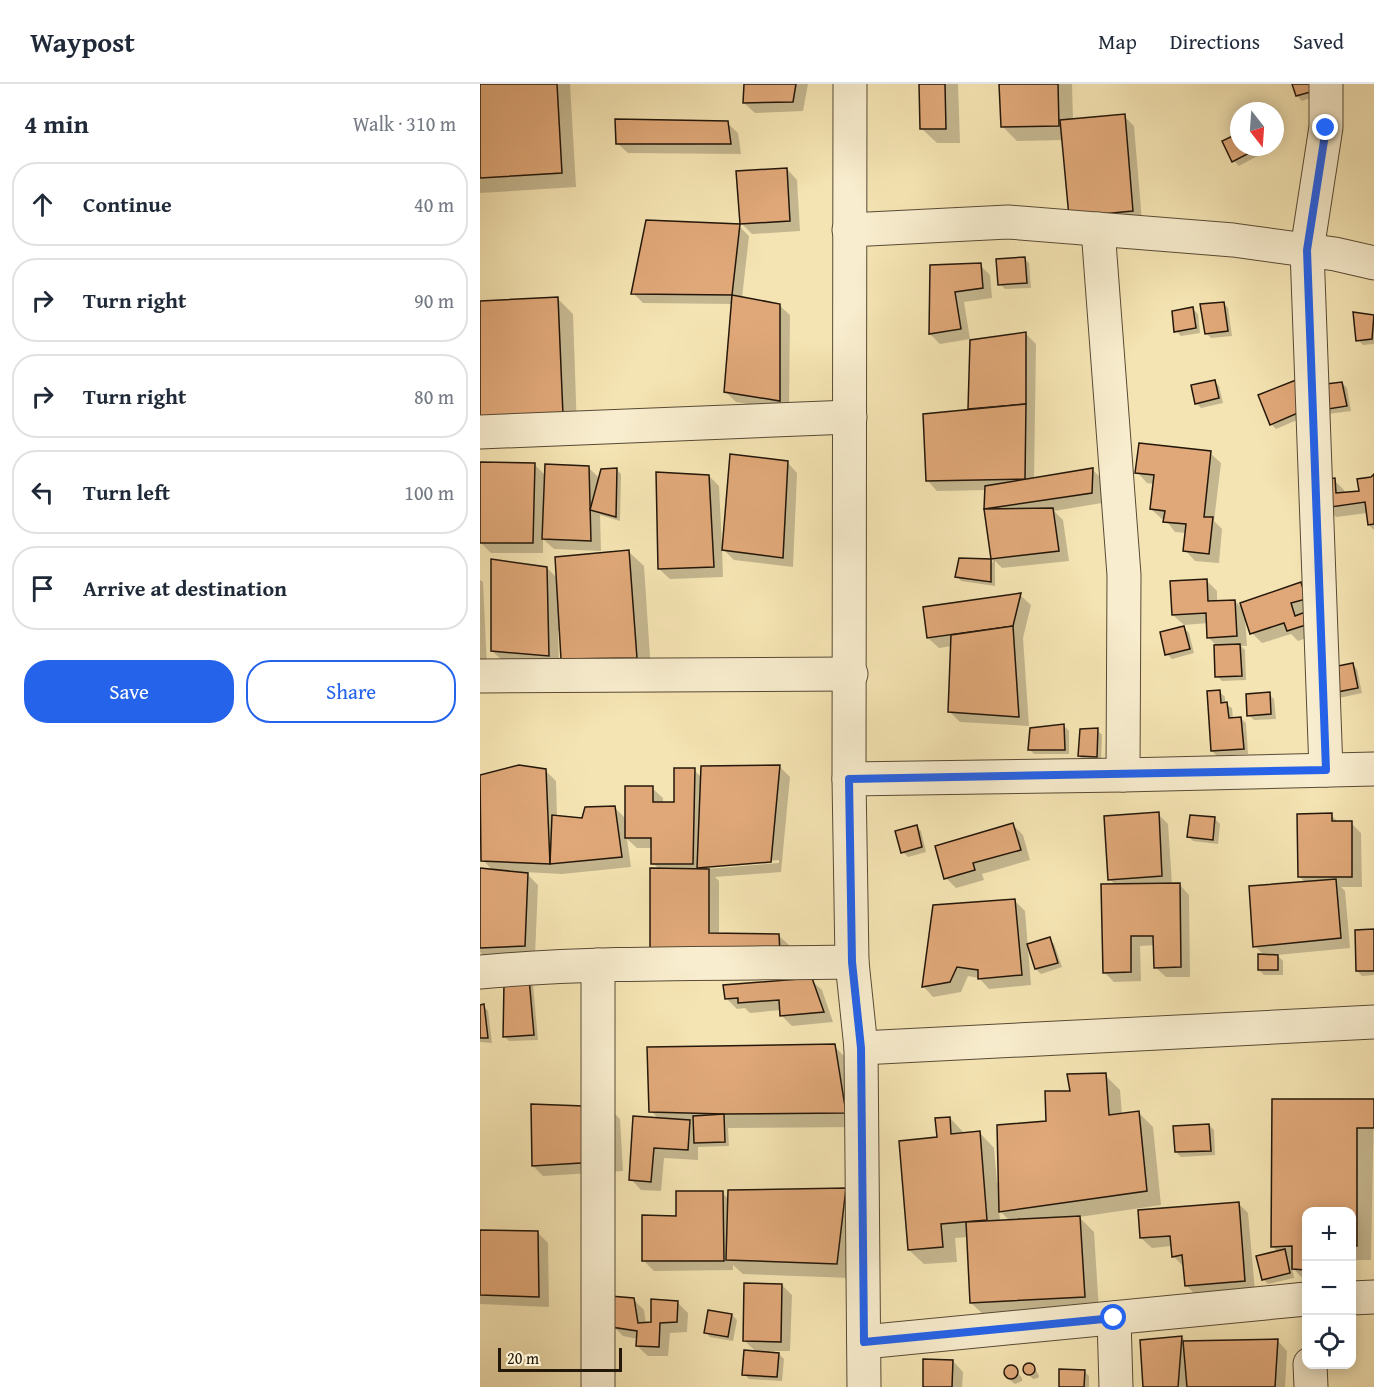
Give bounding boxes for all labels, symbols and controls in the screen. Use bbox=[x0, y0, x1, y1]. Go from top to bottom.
text: Waypost bbox=[30, 21, 135, 62]
text: Map bbox=[1098, 26, 1137, 57]
text: Directions bbox=[1170, 26, 1260, 57]
text: Saved bbox=[1293, 26, 1344, 57]
north arrow bbox=[1230, 102, 1284, 156]
text: 4 min bbox=[24, 104, 89, 143]
text: Walk · 310 m bbox=[353, 109, 456, 138]
route end bbox=[1312, 114, 1338, 140]
icon: ahead bbox=[26, 188, 59, 221]
text: Continue bbox=[83, 188, 172, 220]
text: 40 m bbox=[414, 190, 454, 219]
icon: right bbox=[26, 284, 59, 317]
text: Turn right bbox=[83, 284, 186, 316]
text: 90 m bbox=[414, 286, 454, 315]
icon: right bbox=[26, 380, 59, 413]
text: Turn right bbox=[83, 380, 186, 412]
text: 80 m bbox=[414, 382, 454, 411]
icon: left bbox=[26, 476, 59, 509]
text: Turn left bbox=[83, 476, 170, 508]
text: 100 m bbox=[404, 478, 454, 507]
icon: arrive bbox=[26, 572, 59, 605]
text: Arrive at destination bbox=[83, 572, 287, 604]
button: Save bbox=[24, 660, 234, 723]
button: Share bbox=[246, 660, 456, 723]
map controls bbox=[1302, 1207, 1356, 1369]
button: + bbox=[1302, 1207, 1356, 1261]
button: − bbox=[1302, 1261, 1356, 1315]
route start bbox=[1100, 1304, 1126, 1330]
button: locate bbox=[1302, 1315, 1356, 1369]
scale bar bbox=[498, 1345, 622, 1372]
text: 20 m bbox=[507, 1346, 539, 1370]

